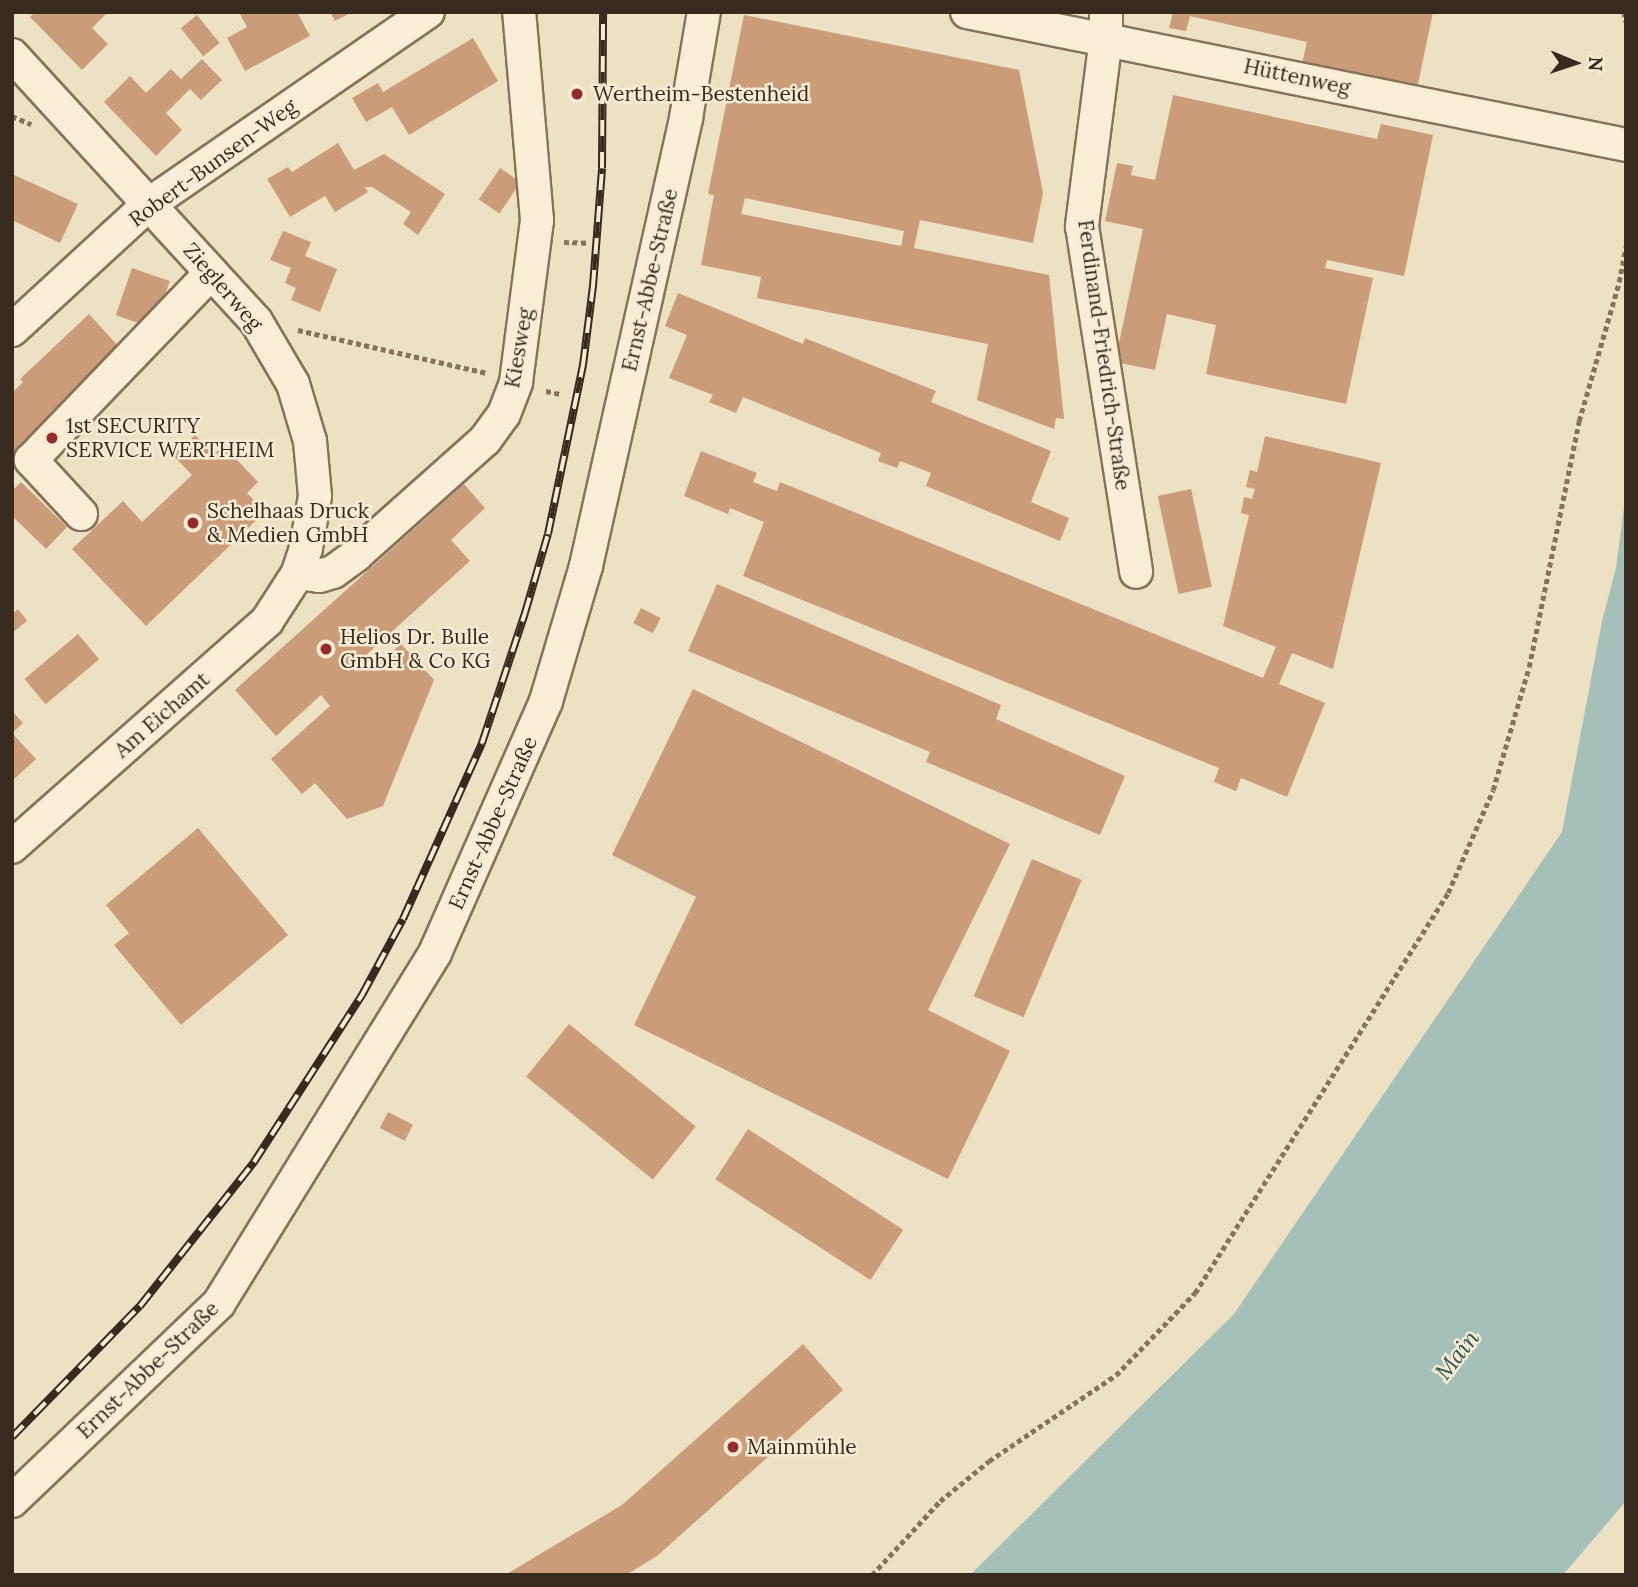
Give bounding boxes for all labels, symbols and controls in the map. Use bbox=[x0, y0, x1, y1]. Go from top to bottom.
north arrow bbox=[1540, 28, 1610, 98]
street label: Hüttenweg bbox=[1241, 53, 1353, 101]
text: N bbox=[1584, 56, 1608, 71]
place label: Wertheim-Bestenheid bbox=[593, 81, 809, 107]
marker: Wertheim-Bestenheid bbox=[567, 84, 587, 104]
street label: Robert-Bunsen-Weg bbox=[124, 94, 302, 232]
street label: Ernst-Abbe-Straße bbox=[617, 186, 683, 374]
street label: Ferdinand-Friedrich-Straße bbox=[1073, 218, 1135, 492]
street label: Zieglerweg bbox=[178, 238, 268, 336]
street label: Kiesweg bbox=[500, 306, 538, 390]
place label: 1st SECURITY SERVICE WERTHEIM bbox=[66, 413, 274, 463]
marker: 1st SECURITY SERVICE WERTHEIM bbox=[44, 430, 60, 446]
place label: Schelhaas Druck & Medien GmbH bbox=[207, 498, 369, 548]
marker: Schelhaas Druck & Medien GmbH bbox=[185, 515, 201, 531]
place label: Helios Dr. Bulle GmbH & Co KG bbox=[340, 624, 491, 674]
marker: Helios Dr. Bulle GmbH & Co KG bbox=[318, 641, 334, 657]
street label: Am Eichamt bbox=[109, 667, 215, 763]
street label: Ernst-Abbe-Straße bbox=[443, 732, 543, 914]
street label: Ernst-Abbe-Straße bbox=[72, 1296, 224, 1444]
water label: Main bbox=[1429, 1325, 1485, 1385]
place label: Mainmühle bbox=[747, 1434, 857, 1460]
marker: Mainmühle bbox=[725, 1439, 741, 1455]

